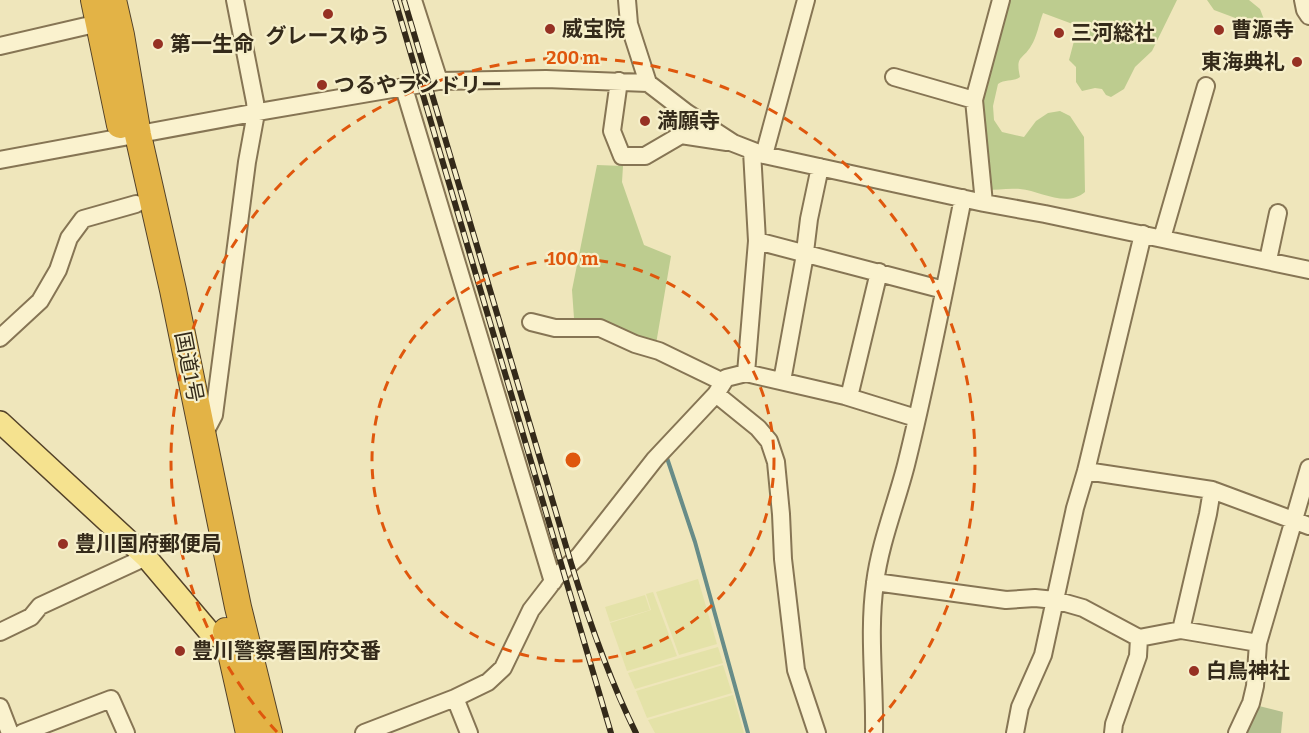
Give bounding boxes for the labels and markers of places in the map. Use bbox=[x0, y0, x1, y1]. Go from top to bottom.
marker: グレースゆう bbox=[321, 7, 335, 21]
place label: 威宝院 bbox=[562, 16, 625, 42]
place label: 曹源寺 bbox=[1231, 17, 1294, 43]
place label: 三河総社 bbox=[1071, 20, 1155, 46]
marker: 威宝院 bbox=[543, 22, 557, 36]
place label: グレースゆう bbox=[266, 23, 390, 49]
marker: 曹源寺 bbox=[1212, 23, 1226, 37]
marker: 三河総社 bbox=[1052, 26, 1066, 40]
place label: 第一生命 bbox=[170, 31, 254, 57]
marker: 第一生命 bbox=[151, 37, 165, 51]
place label: 東海典礼 bbox=[1201, 49, 1285, 75]
marker: 東海典礼 bbox=[1290, 55, 1304, 69]
place label: つるやランドリー bbox=[334, 72, 502, 98]
marker: つるやランドリー bbox=[315, 78, 329, 92]
place label: 満願寺 bbox=[657, 108, 720, 134]
marker: 満願寺 bbox=[638, 114, 652, 128]
centre of rings bbox=[563, 450, 583, 470]
place label: 豊川国府郵便局 bbox=[75, 531, 222, 557]
marker: 豊川国府郵便局 bbox=[56, 537, 70, 551]
place label: 豊川警察署国府交番 bbox=[192, 638, 381, 664]
marker: 豊川警察署国府交番 bbox=[173, 644, 187, 658]
place label: 白鳥神社 bbox=[1206, 658, 1290, 684]
marker: 白鳥神社 bbox=[1187, 664, 1201, 678]

